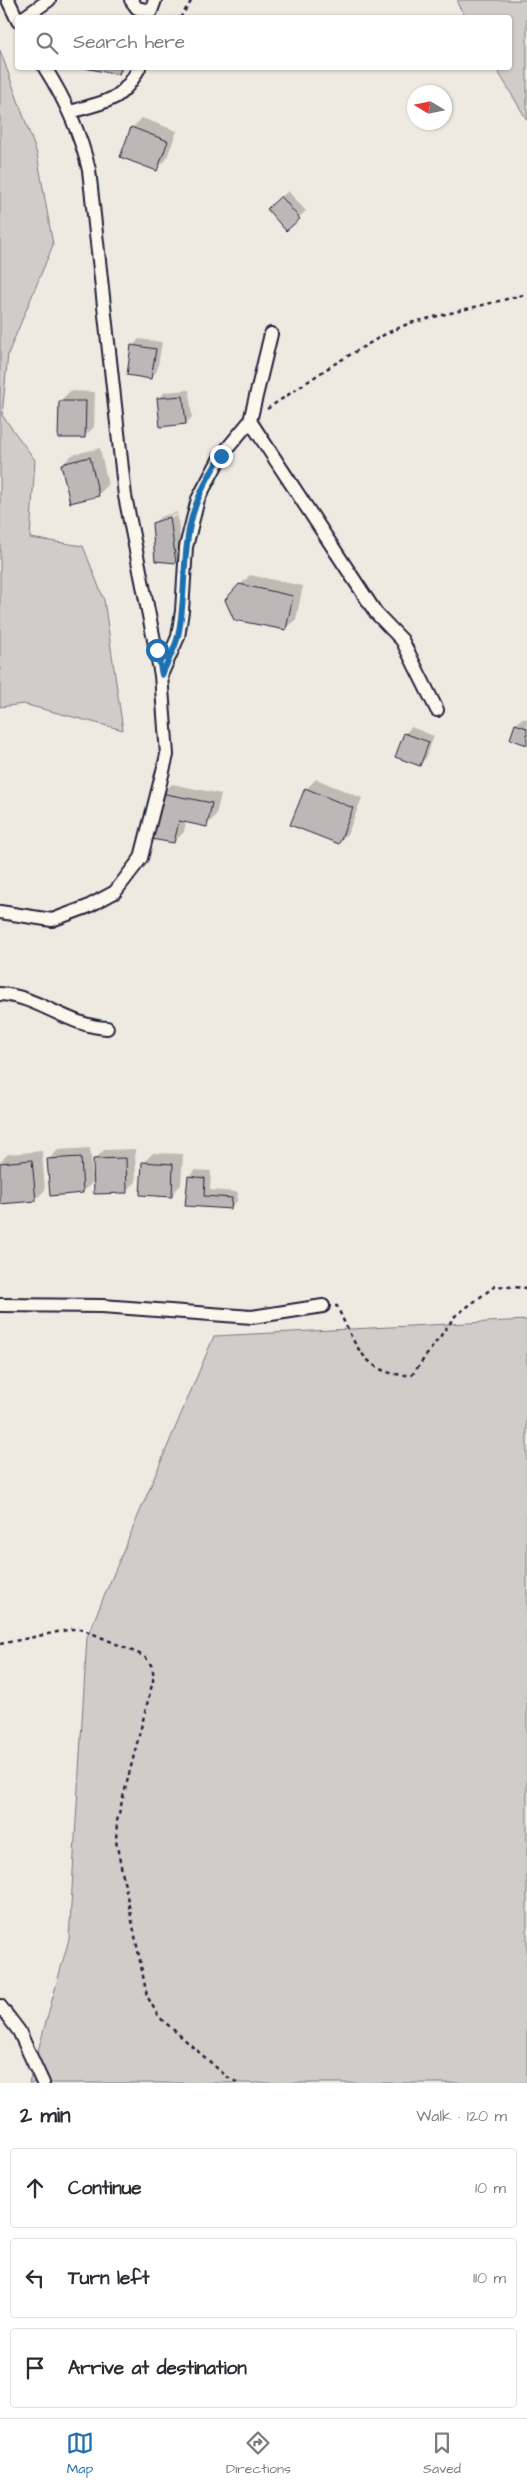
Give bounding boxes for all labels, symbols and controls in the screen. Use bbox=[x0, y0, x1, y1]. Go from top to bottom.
search box bbox=[15, 15, 512, 70]
icon: search bbox=[33, 29, 61, 57]
text: Search here bbox=[73, 29, 185, 56]
north arrow bbox=[407, 85, 452, 130]
route end bbox=[210, 445, 233, 468]
route start bbox=[146, 639, 169, 662]
text: 2 min bbox=[20, 2101, 70, 2130]
text: Walk · 120 m bbox=[416, 2105, 507, 2127]
icon: ahead bbox=[21, 2174, 49, 2202]
text: Continue bbox=[68, 2175, 142, 2202]
text: 10 m bbox=[475, 2177, 506, 2199]
icon: left bbox=[21, 2264, 49, 2292]
text: Turn left bbox=[68, 2265, 149, 2292]
text: 110 m bbox=[473, 2267, 506, 2289]
icon: arrive bbox=[21, 2354, 49, 2382]
text: Arrive at destination bbox=[68, 2355, 247, 2382]
tab: Map bbox=[66, 2429, 94, 2479]
tab: Directions bbox=[226, 2429, 291, 2479]
tab: Saved bbox=[423, 2429, 461, 2479]

